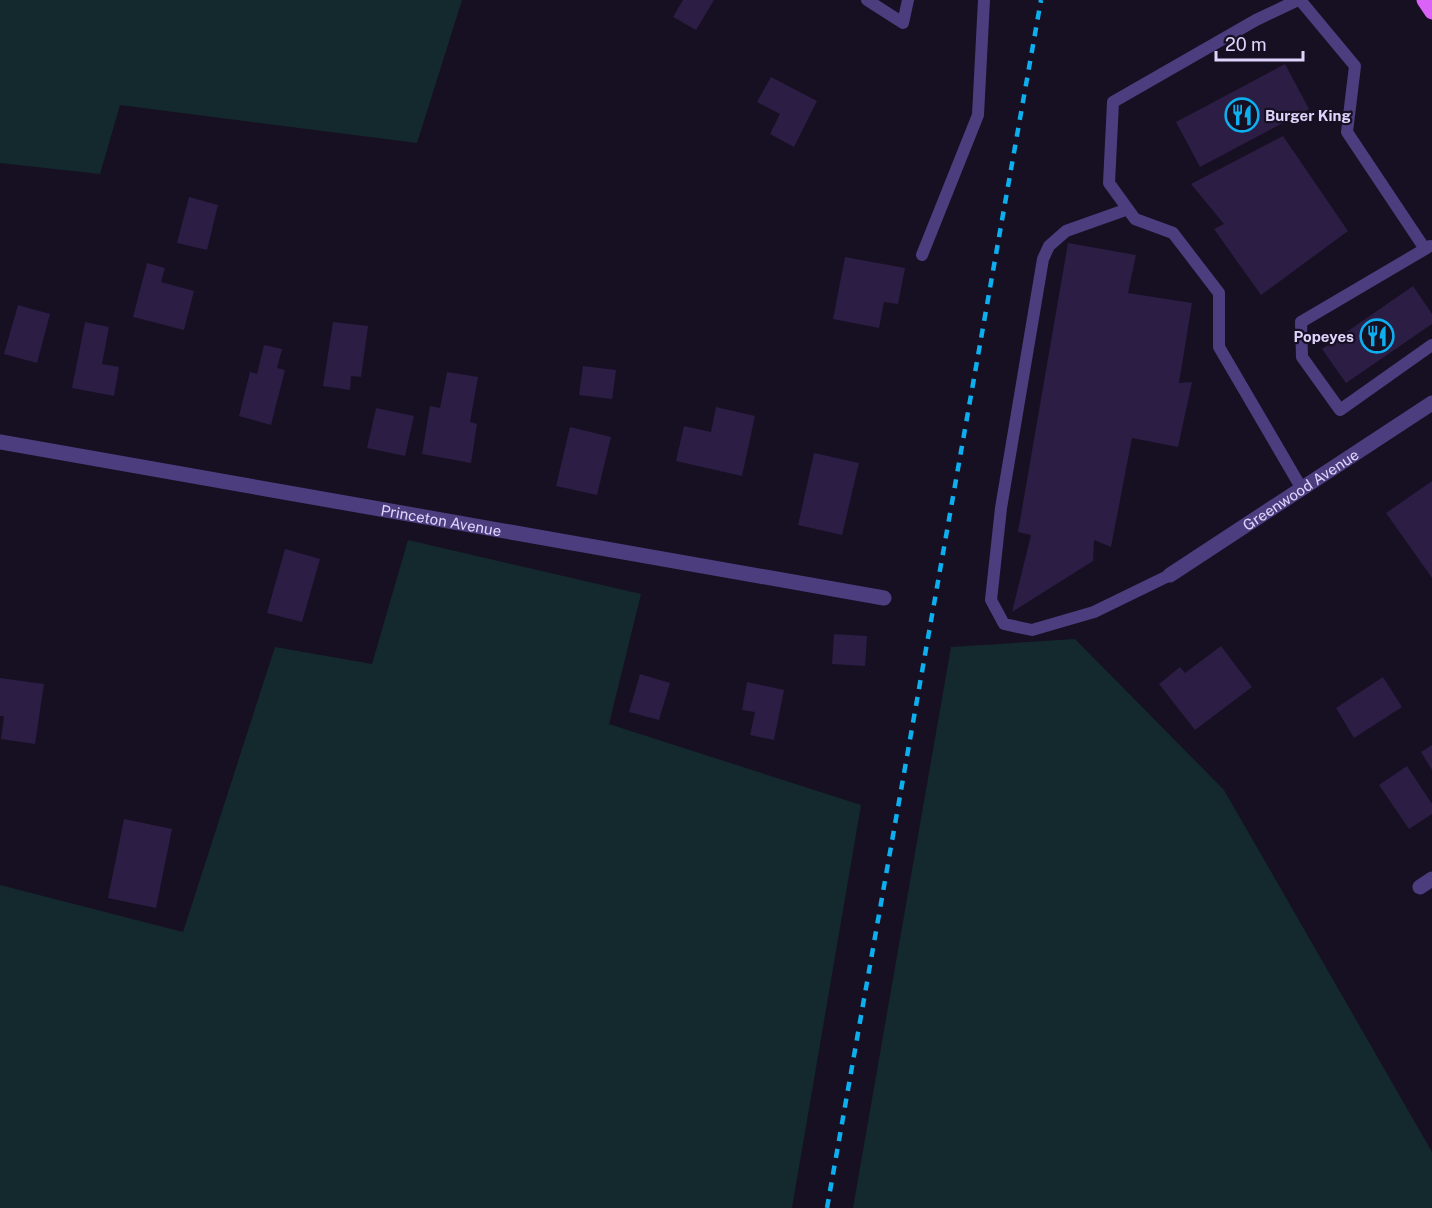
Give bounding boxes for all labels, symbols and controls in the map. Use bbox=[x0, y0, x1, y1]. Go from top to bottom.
scale bar bbox=[1216, 24, 1303, 62]
text: 20 m bbox=[1225, 34, 1267, 55]
restaurant icon: Burger King bbox=[1224, 97, 1260, 133]
place label: Burger King bbox=[1265, 107, 1351, 124]
restaurant icon: Popeyes bbox=[1359, 318, 1395, 354]
place label: Popeyes bbox=[1294, 328, 1354, 345]
street label: Greenwood Avenue bbox=[1239, 445, 1361, 533]
street label: Princeton Avenue bbox=[380, 501, 503, 539]

